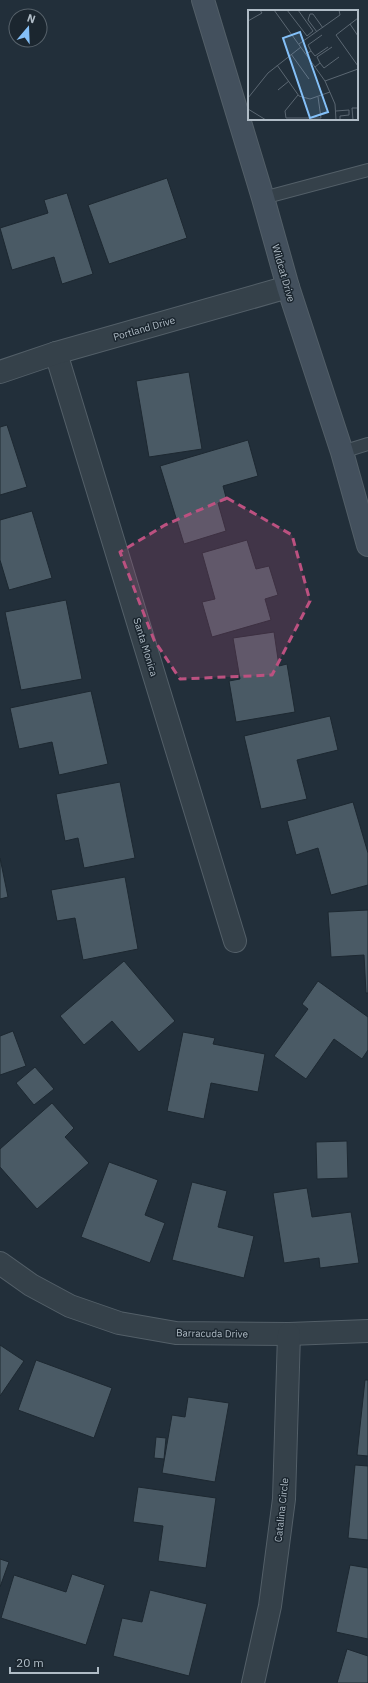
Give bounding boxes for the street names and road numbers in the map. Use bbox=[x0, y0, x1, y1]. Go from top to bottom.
street label: Wildcat Drive bbox=[269, 243, 298, 304]
street label: Portland Drive bbox=[112, 313, 177, 344]
street label: Santa Monica bbox=[130, 616, 161, 679]
street label: Barracuda Drive bbox=[176, 1326, 249, 1341]
street label: Catalina Circle bbox=[272, 1477, 291, 1543]

